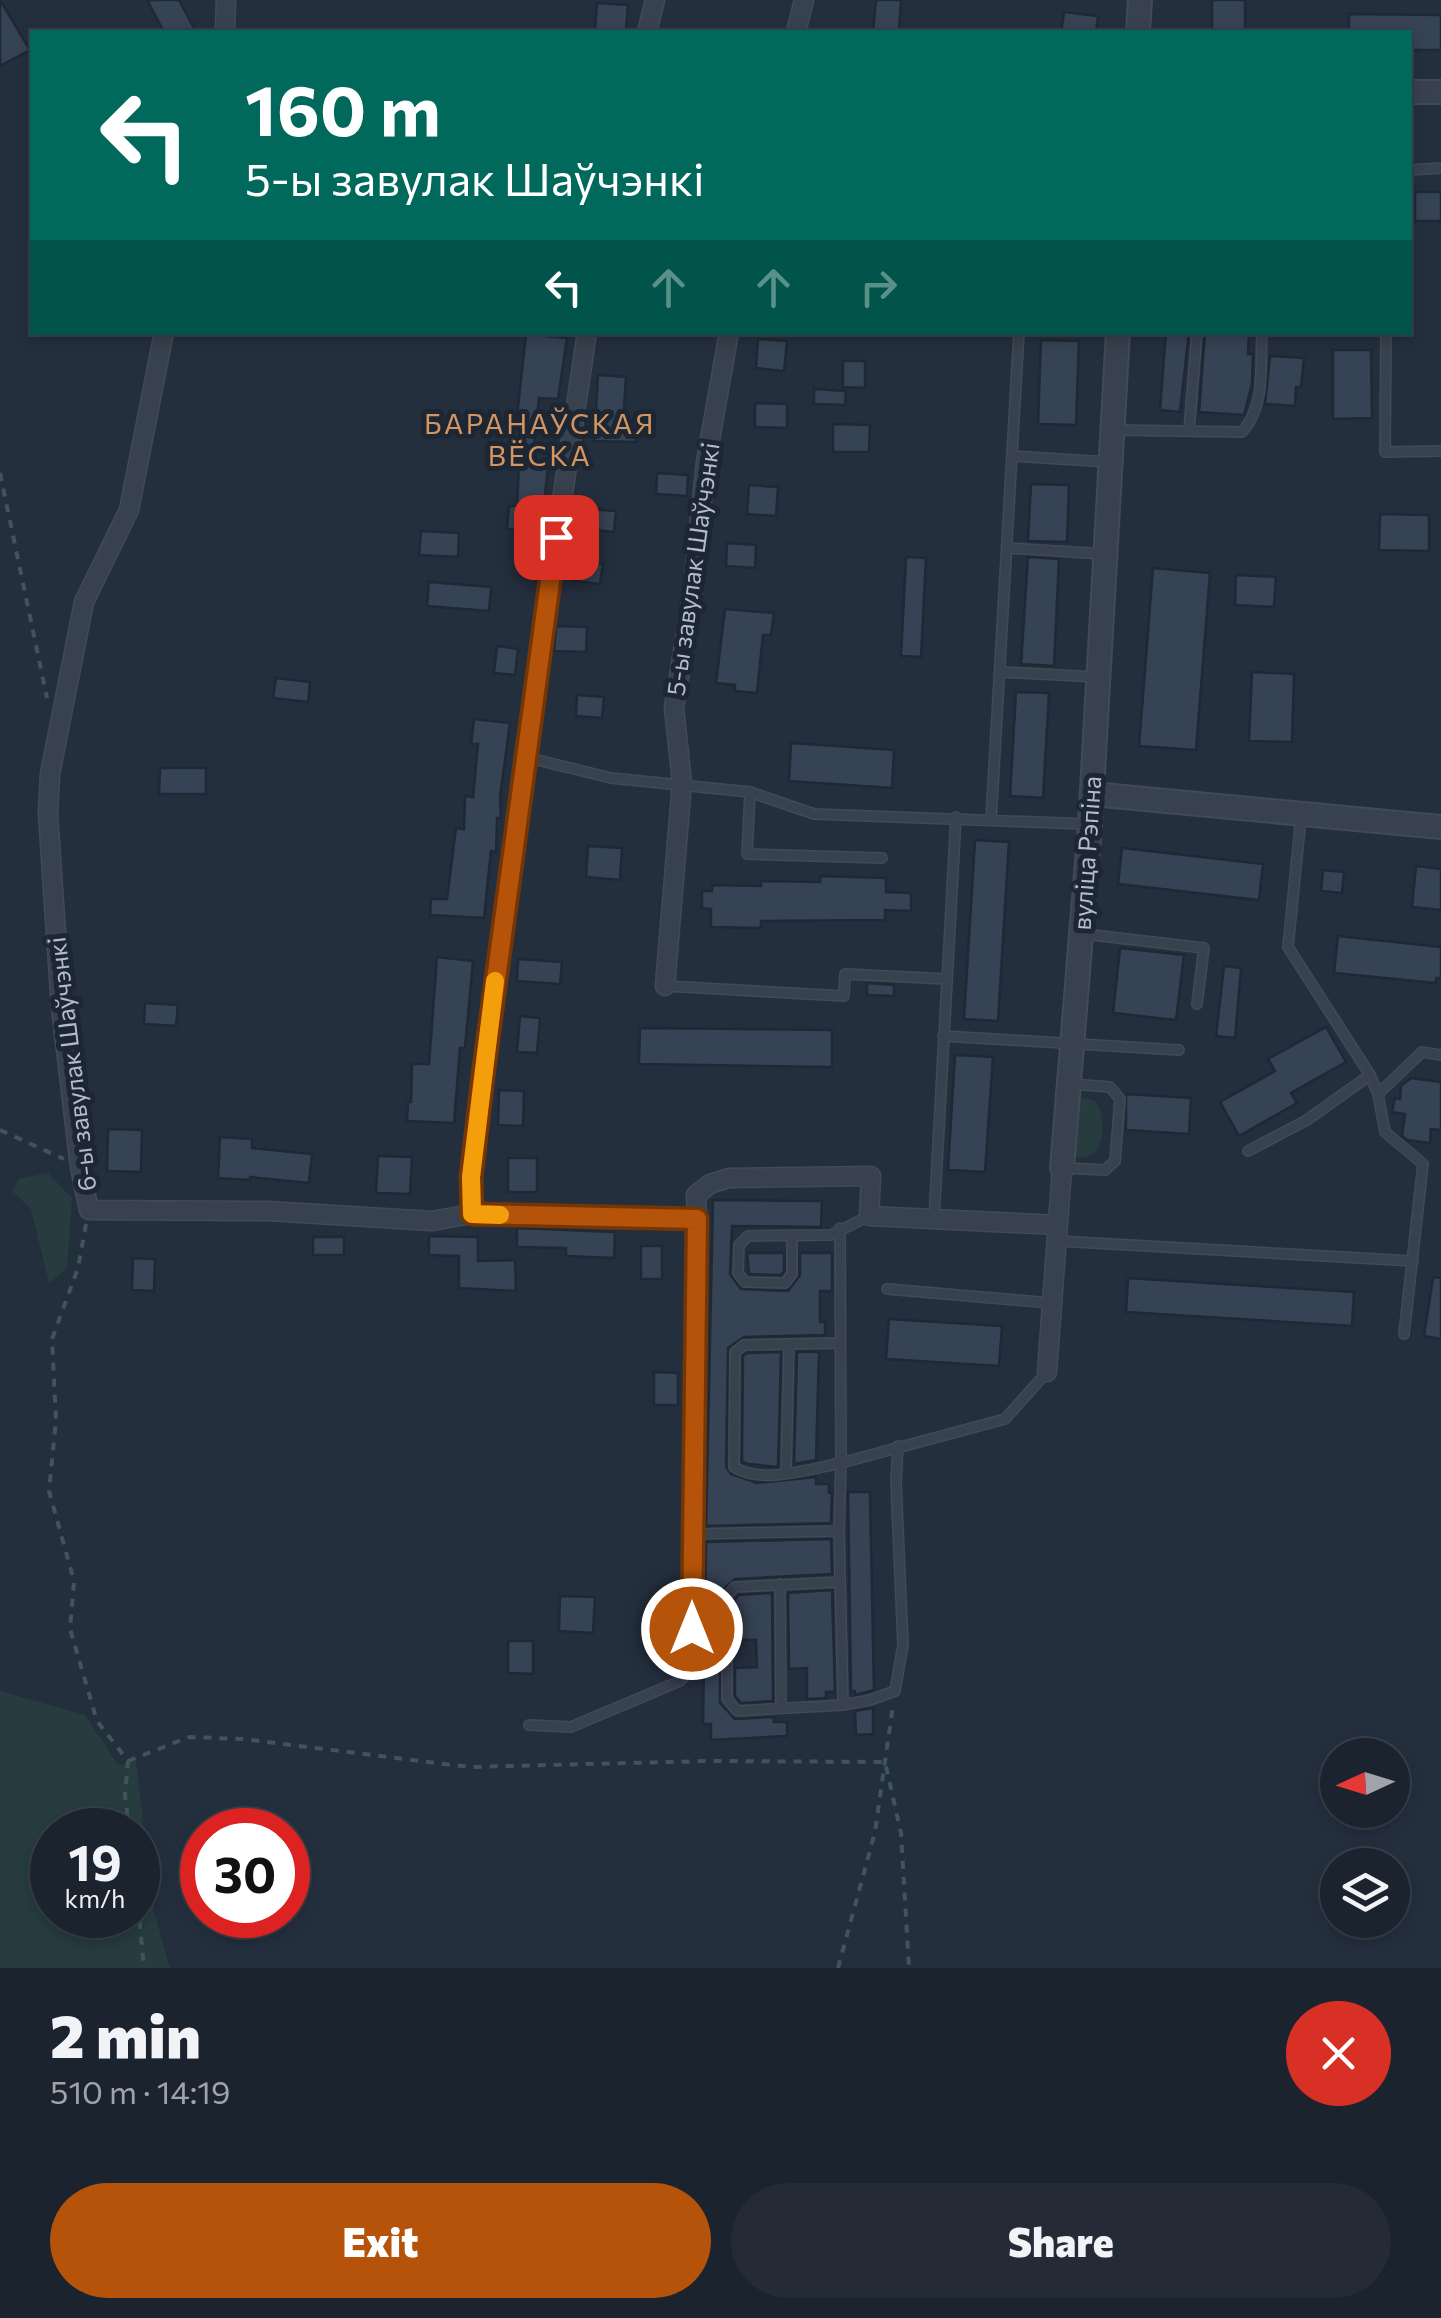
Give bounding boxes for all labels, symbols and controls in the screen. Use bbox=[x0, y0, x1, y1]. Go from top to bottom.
text: 160 m bbox=[245, 65, 441, 150]
icon: left bbox=[80, 70, 210, 200]
text: 5-ы завулак Шаўчэнкі bbox=[245, 150, 705, 205]
icon: left bbox=[536, 260, 591, 315]
icon: ahead bbox=[641, 260, 696, 315]
icon: ahead bbox=[746, 260, 801, 315]
icon: right bbox=[851, 260, 906, 315]
district label: БАРАНАЎСКАЯ ВЁСКА bbox=[424, 406, 656, 472]
street label: 5-ы завулак Шаўчэнкі bbox=[659, 440, 725, 697]
pin bbox=[514, 495, 599, 580]
icon: arrive bbox=[529, 510, 584, 565]
street label: вуліца Рэпіна bbox=[1066, 775, 1106, 931]
street label: 6-ы завулак Шаўчэнкі bbox=[41, 935, 102, 1193]
position arrow bbox=[640, 1577, 744, 1681]
north arrow bbox=[1320, 1738, 1410, 1828]
map controls bbox=[1320, 1738, 1410, 1938]
speed limit sign: 30 bbox=[180, 1808, 310, 1938]
text: 19 bbox=[68, 1830, 122, 1891]
button: layers bbox=[1320, 1848, 1410, 1938]
text: km/h bbox=[65, 1883, 125, 1913]
text: 2 min bbox=[50, 1997, 201, 2070]
button: close bbox=[1286, 2001, 1391, 2106]
text: 510 m · 14:19 bbox=[50, 2071, 230, 2111]
button: Exit bbox=[50, 2183, 711, 2298]
button: Share bbox=[731, 2183, 1391, 2298]

